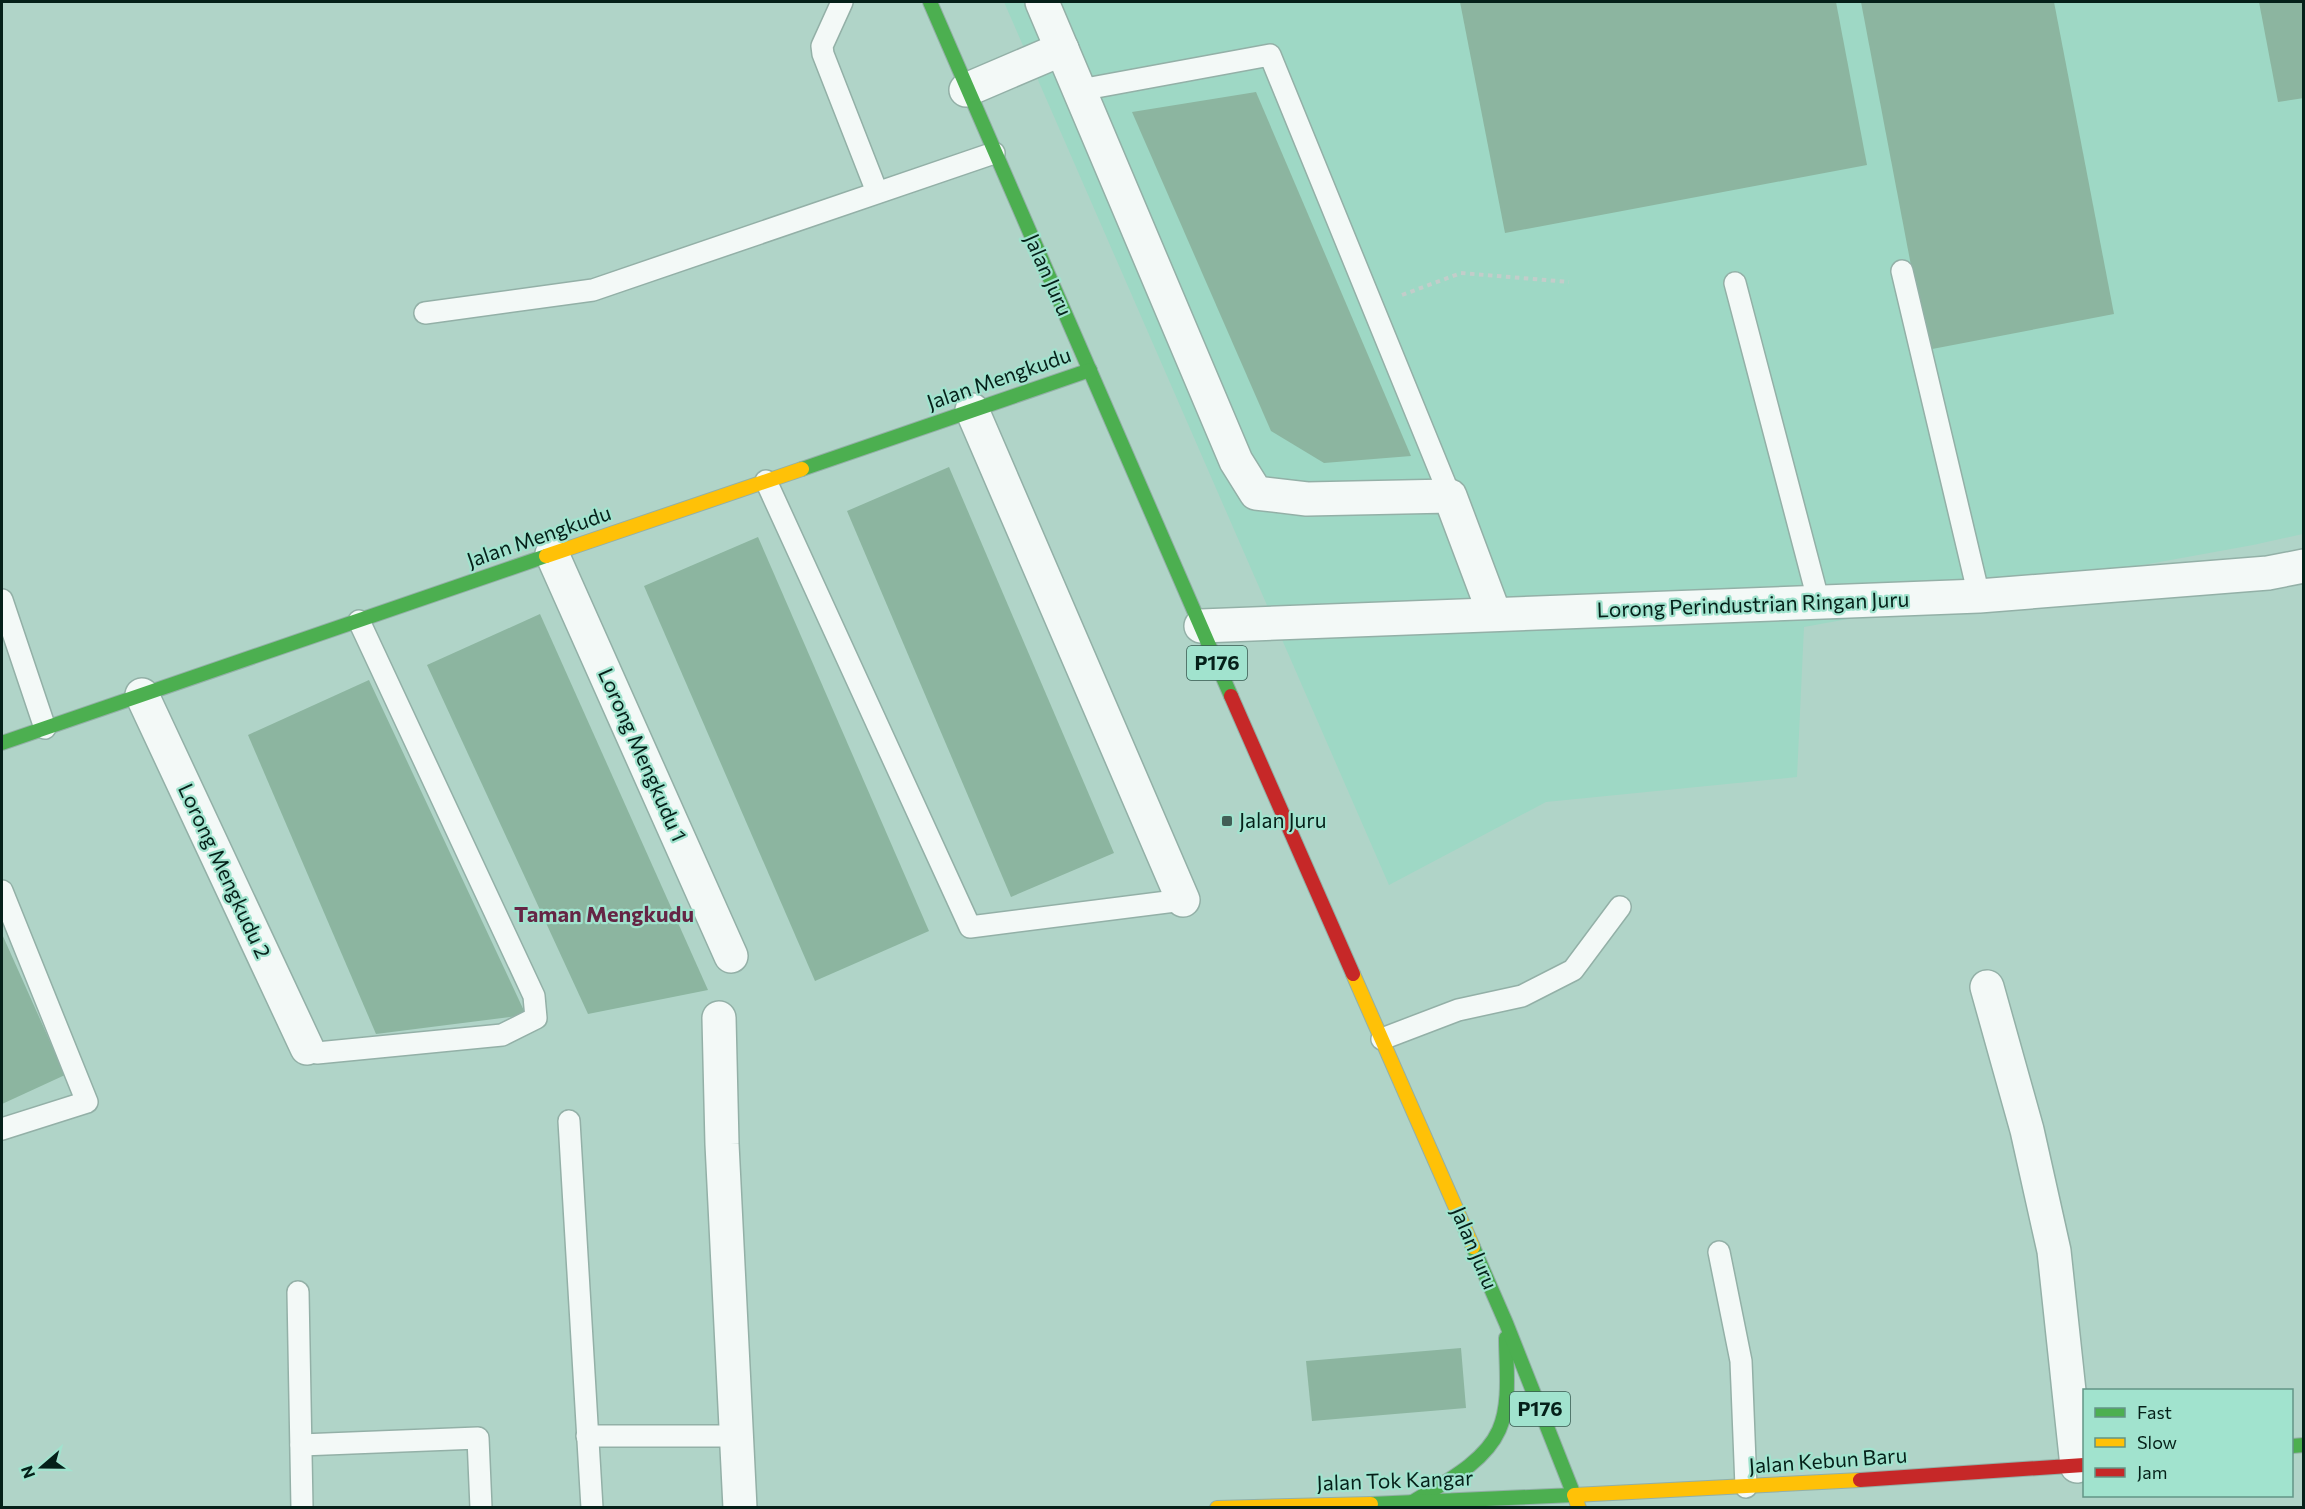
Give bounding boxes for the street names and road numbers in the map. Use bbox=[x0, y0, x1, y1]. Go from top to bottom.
street label: Jalan Juru bbox=[1020, 229, 1079, 319]
street label: Jalan Mengkudu bbox=[923, 341, 1074, 414]
street label: Jalan Mengkudu bbox=[463, 499, 614, 572]
street label: Lorong Perindustrian Ringan Juru bbox=[1596, 586, 1910, 621]
road number: P176 bbox=[1187, 646, 1247, 680]
street label: Lorong Mengkudu 1 bbox=[594, 664, 693, 845]
street label: Lorong Mengkudu 2 bbox=[174, 779, 277, 962]
street label: Jalan Juru bbox=[1447, 1202, 1504, 1293]
road number: P176 bbox=[1510, 1392, 1570, 1426]
street label: Jalan Kebun Baru bbox=[1748, 1441, 1908, 1478]
street label: Jalan Tok Kangar bbox=[1316, 1464, 1474, 1495]

